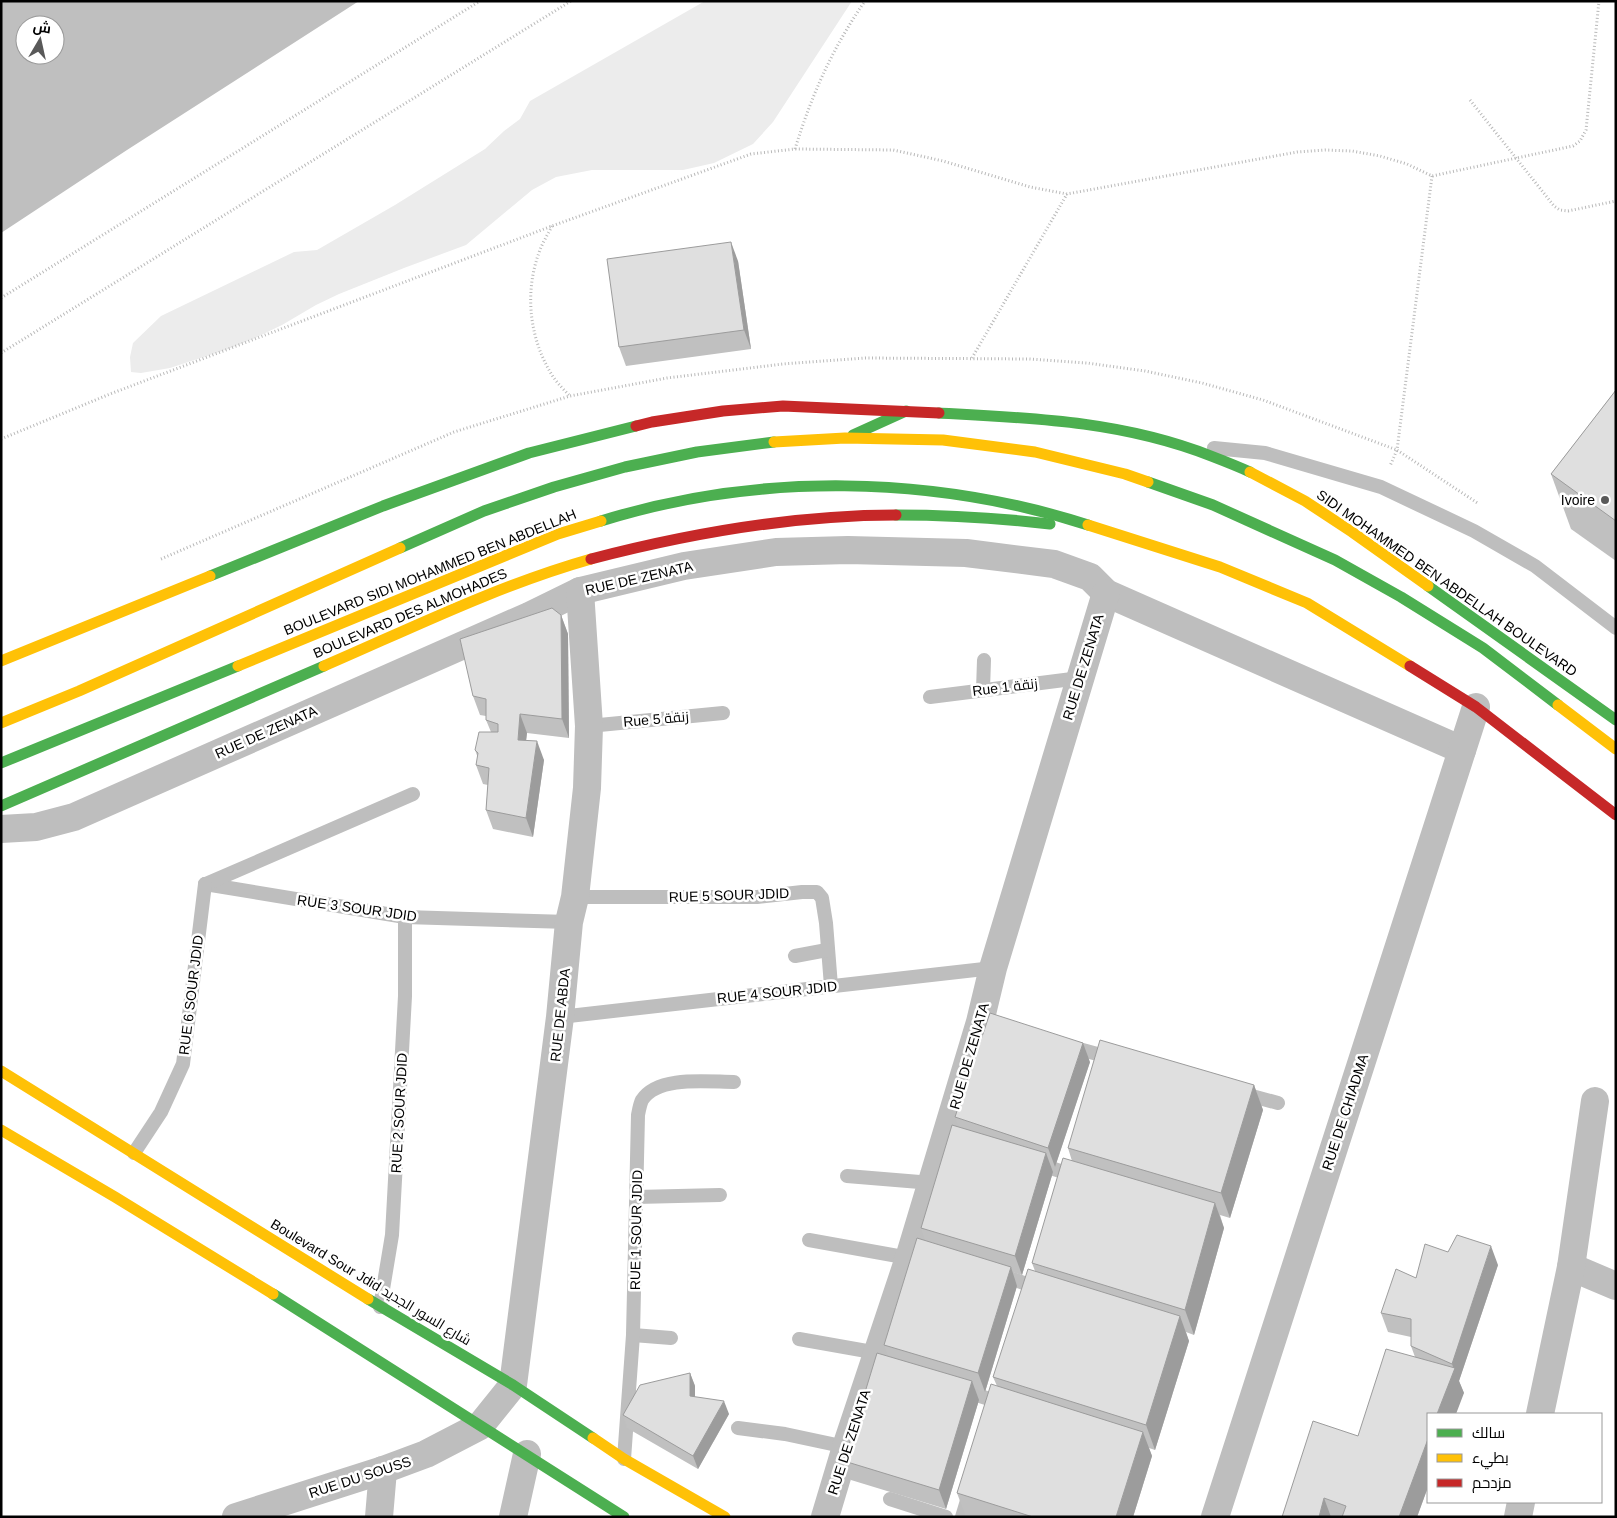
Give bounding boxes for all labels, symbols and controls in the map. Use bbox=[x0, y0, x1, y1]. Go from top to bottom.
north arrow bbox=[15, 15, 65, 65]
text: ش bbox=[32, 18, 52, 37]
street label: SIDI MOHAMMED BEN ABDELLAH BOULEVARD bbox=[1314, 486, 1580, 680]
place label: Ivoire bbox=[1561, 492, 1595, 508]
marker: Ivoire bbox=[1599, 494, 1611, 506]
street label: BOULEVARD SIDI MOHAMMED BEN ABDELLAH bbox=[281, 506, 579, 638]
street label: RUE DE ZENATA bbox=[584, 558, 695, 598]
street label: BOULEVARD DES ALMOHADES bbox=[311, 565, 509, 661]
street label: RUE DE ZENATA bbox=[1059, 611, 1107, 722]
street label: Rue 1 زنقة bbox=[971, 675, 1039, 699]
street label: RUE DE ZENATA bbox=[213, 702, 320, 762]
street label: Rue 5 زنقة bbox=[623, 708, 689, 730]
street label: RUE 5 SOUR JDID bbox=[668, 885, 790, 905]
street label: RUE 3 SOUR JDID bbox=[296, 892, 418, 924]
street label: RUE 6 SOUR JDID bbox=[176, 934, 206, 1056]
street label: RUE DE ABDA bbox=[547, 967, 573, 1063]
street label: RUE 4 SOUR JDID bbox=[716, 978, 838, 1006]
street label: RUE DE ZENATA bbox=[946, 1000, 992, 1111]
street label: RUE DE CHIADMA bbox=[1319, 1051, 1372, 1172]
street label: RUE 2 SOUR JDID bbox=[388, 1052, 410, 1174]
street label: RUE 1 SOUR JDID bbox=[627, 1170, 645, 1290]
street label: Boulevard Sour Jdid شارع السور الجديد bbox=[267, 1216, 474, 1349]
street label: RUE DE ZENATA bbox=[824, 1387, 874, 1497]
legend bbox=[1427, 1413, 1602, 1503]
text: سالك bbox=[1472, 1424, 1505, 1441]
text: بطيء bbox=[1472, 1449, 1509, 1470]
street label: RUE DU SOUSS bbox=[307, 1453, 413, 1501]
text: مزدحم bbox=[1472, 1474, 1512, 1493]

